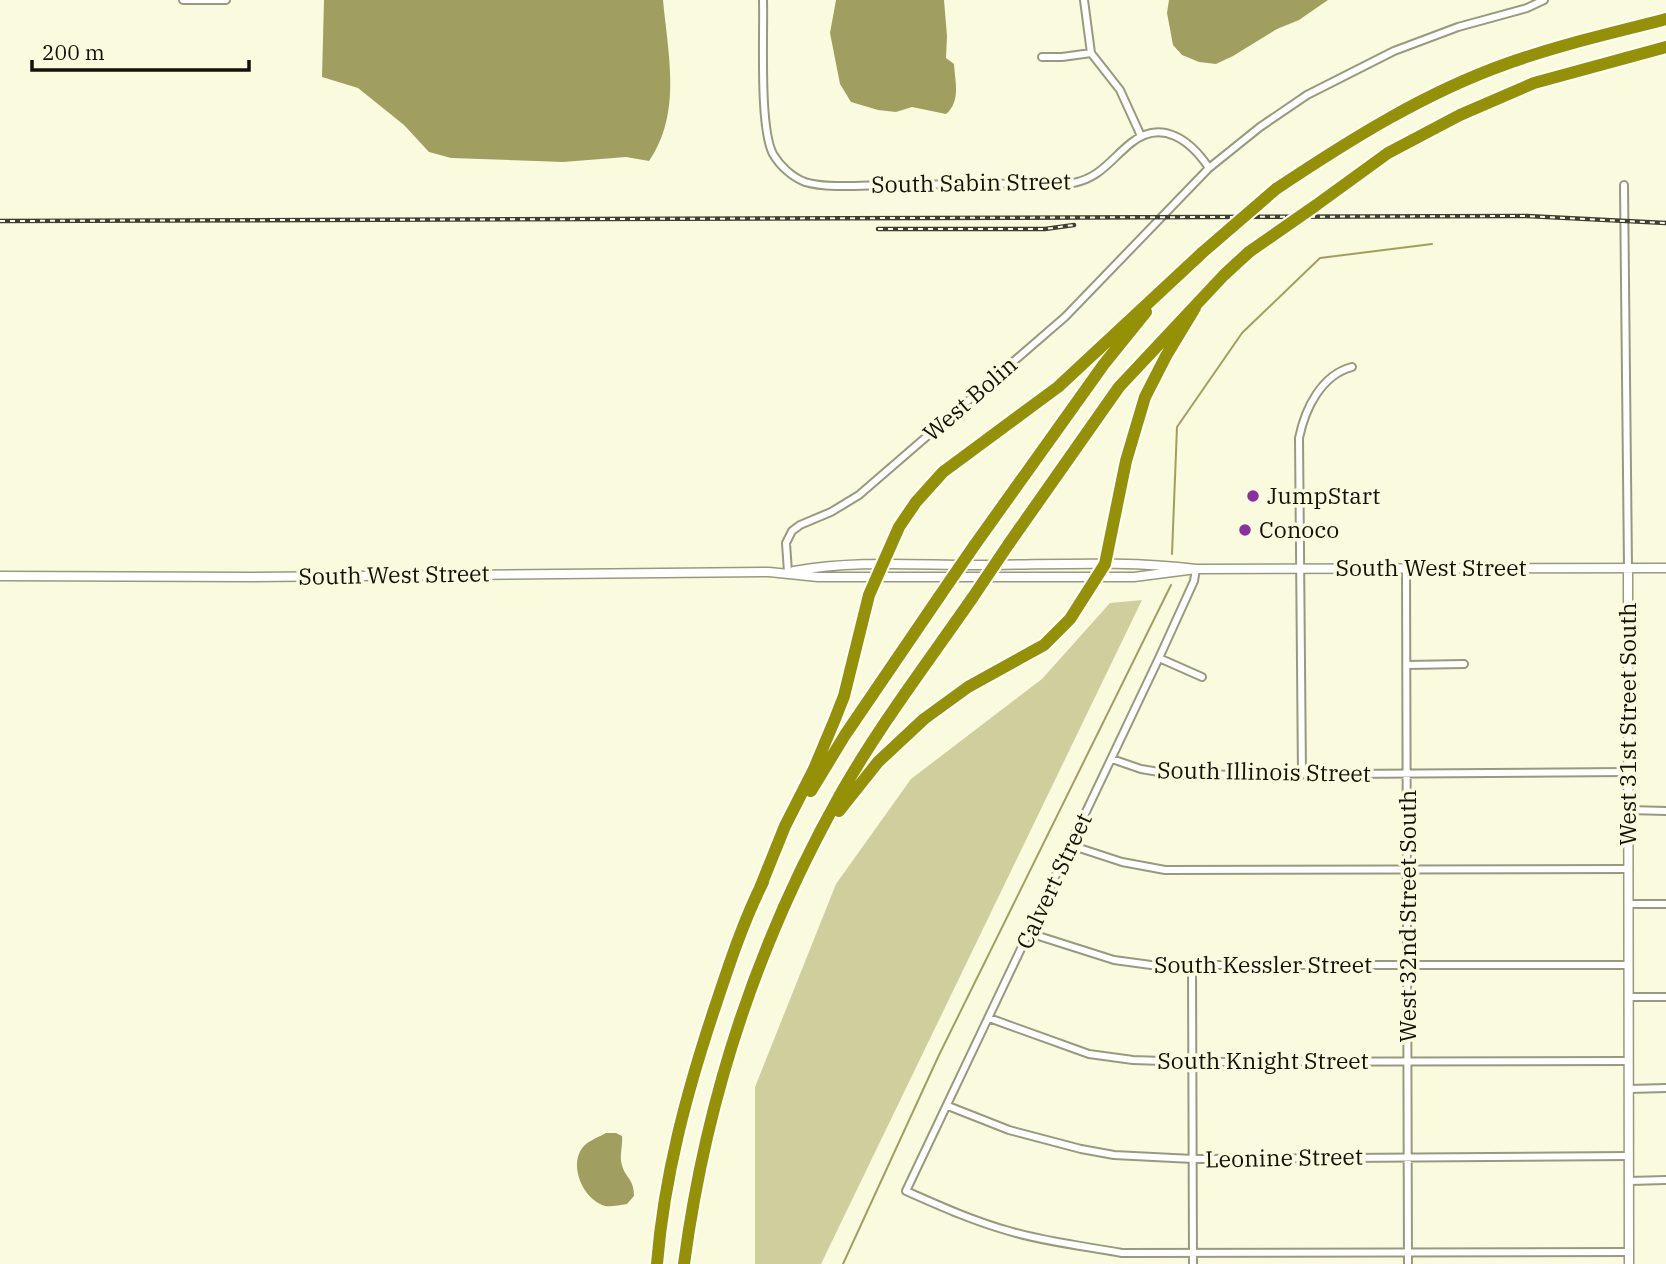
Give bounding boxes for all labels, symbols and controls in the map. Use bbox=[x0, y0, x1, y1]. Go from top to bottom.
scale bar bbox=[32, 28, 248, 72]
text: 200 m bbox=[42, 38, 105, 66]
street label: South Sabin Street bbox=[871, 165, 1071, 199]
street label: West Bolin bbox=[916, 349, 1023, 447]
place label: JumpStart bbox=[1267, 480, 1380, 510]
marker: JumpStart bbox=[1245, 488, 1261, 504]
place label: Conoco bbox=[1259, 514, 1339, 544]
marker: Conoco bbox=[1237, 522, 1253, 538]
street label: South West Street bbox=[1335, 552, 1527, 582]
street label: South West Street bbox=[298, 557, 490, 591]
street label: West 31st Street South bbox=[1612, 602, 1642, 846]
street label: South Illinois Street bbox=[1157, 754, 1371, 788]
street label: West 32nd Street South bbox=[1392, 790, 1422, 1042]
street label: Calvert Street bbox=[1008, 808, 1098, 954]
street label: South Kessler Street bbox=[1154, 949, 1372, 979]
street label: South Knight Street bbox=[1157, 1045, 1369, 1075]
street label: Leonine Street bbox=[1205, 1141, 1363, 1173]

